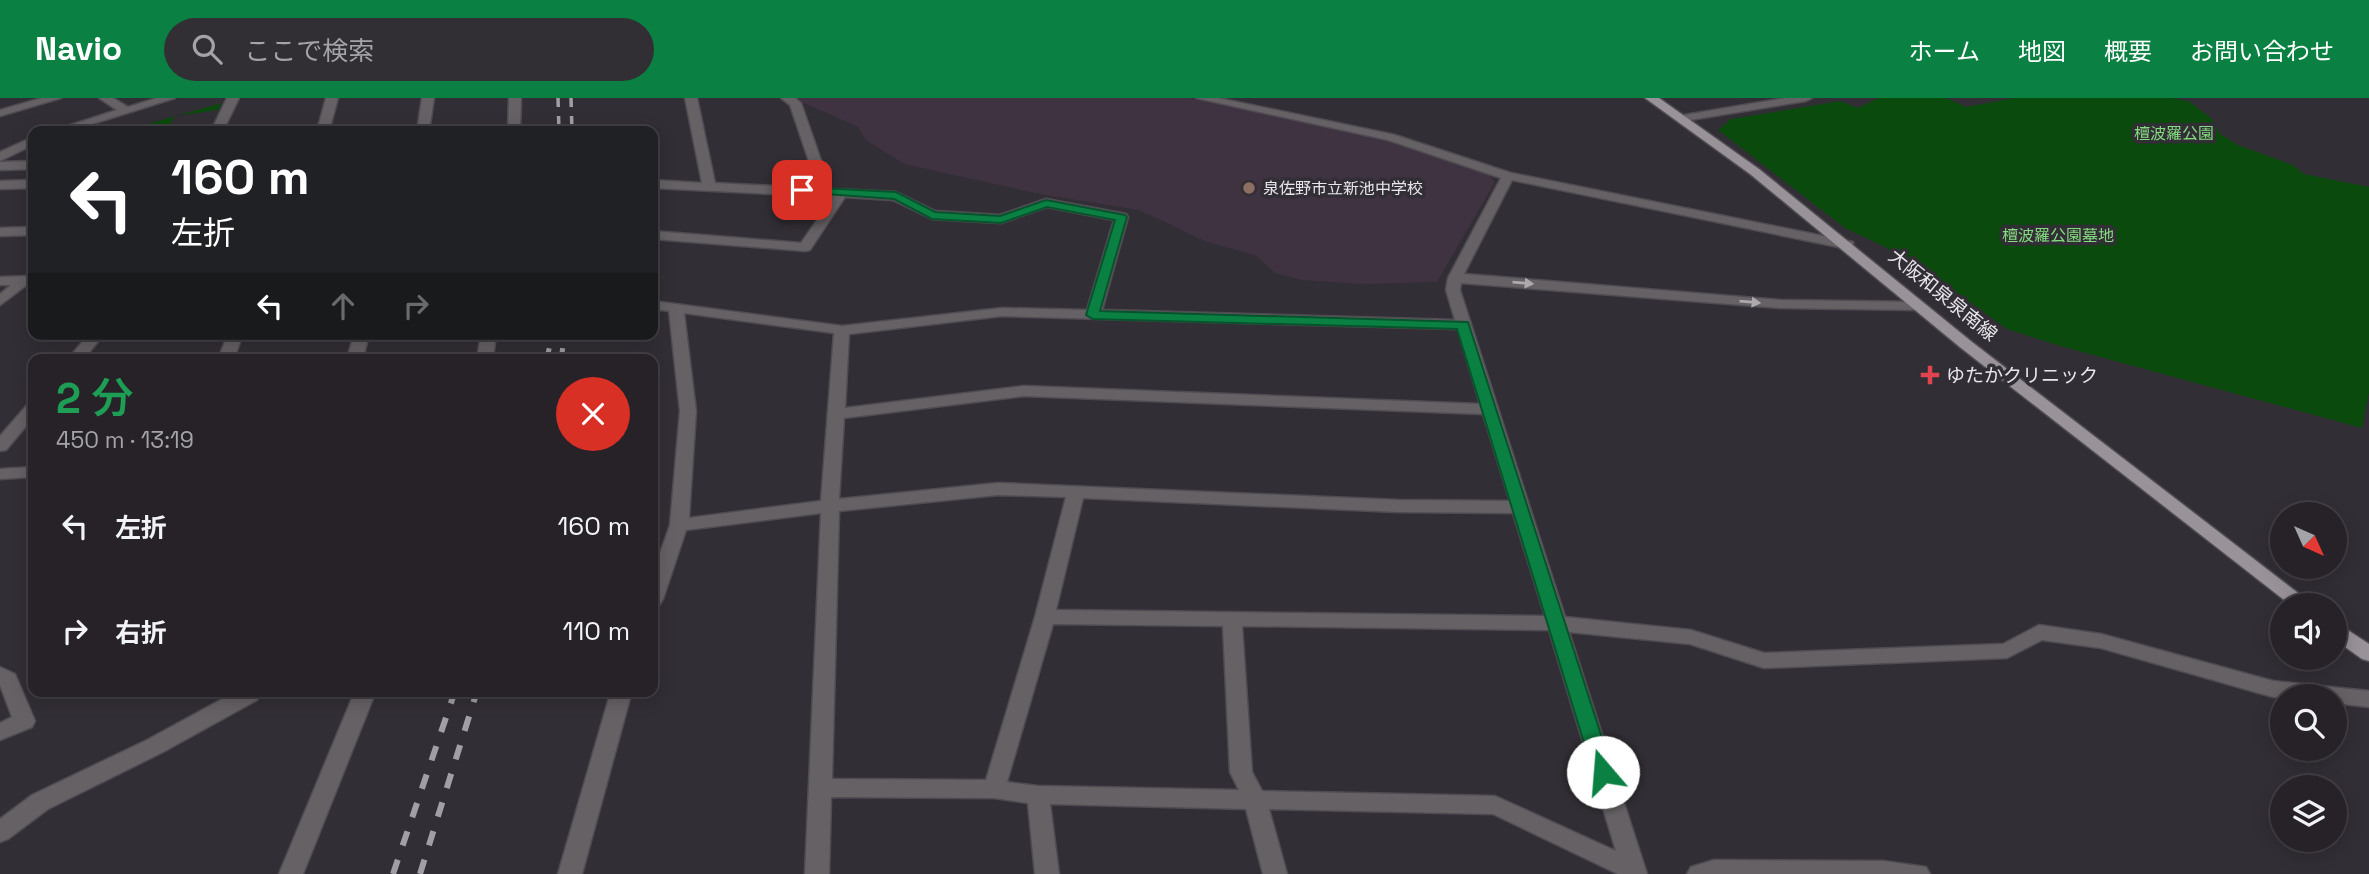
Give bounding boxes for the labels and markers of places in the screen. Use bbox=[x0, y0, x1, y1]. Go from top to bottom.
pin bbox=[772, 160, 832, 220]
place label: 泉佐野市立新池中学校 bbox=[1263, 178, 1423, 199]
marker: 泉佐野市立新池中学校 bbox=[1241, 180, 1257, 196]
place label: ゆたかクリニック bbox=[1946, 363, 2098, 388]
marker: ゆたかクリニック bbox=[1920, 365, 1940, 385]

